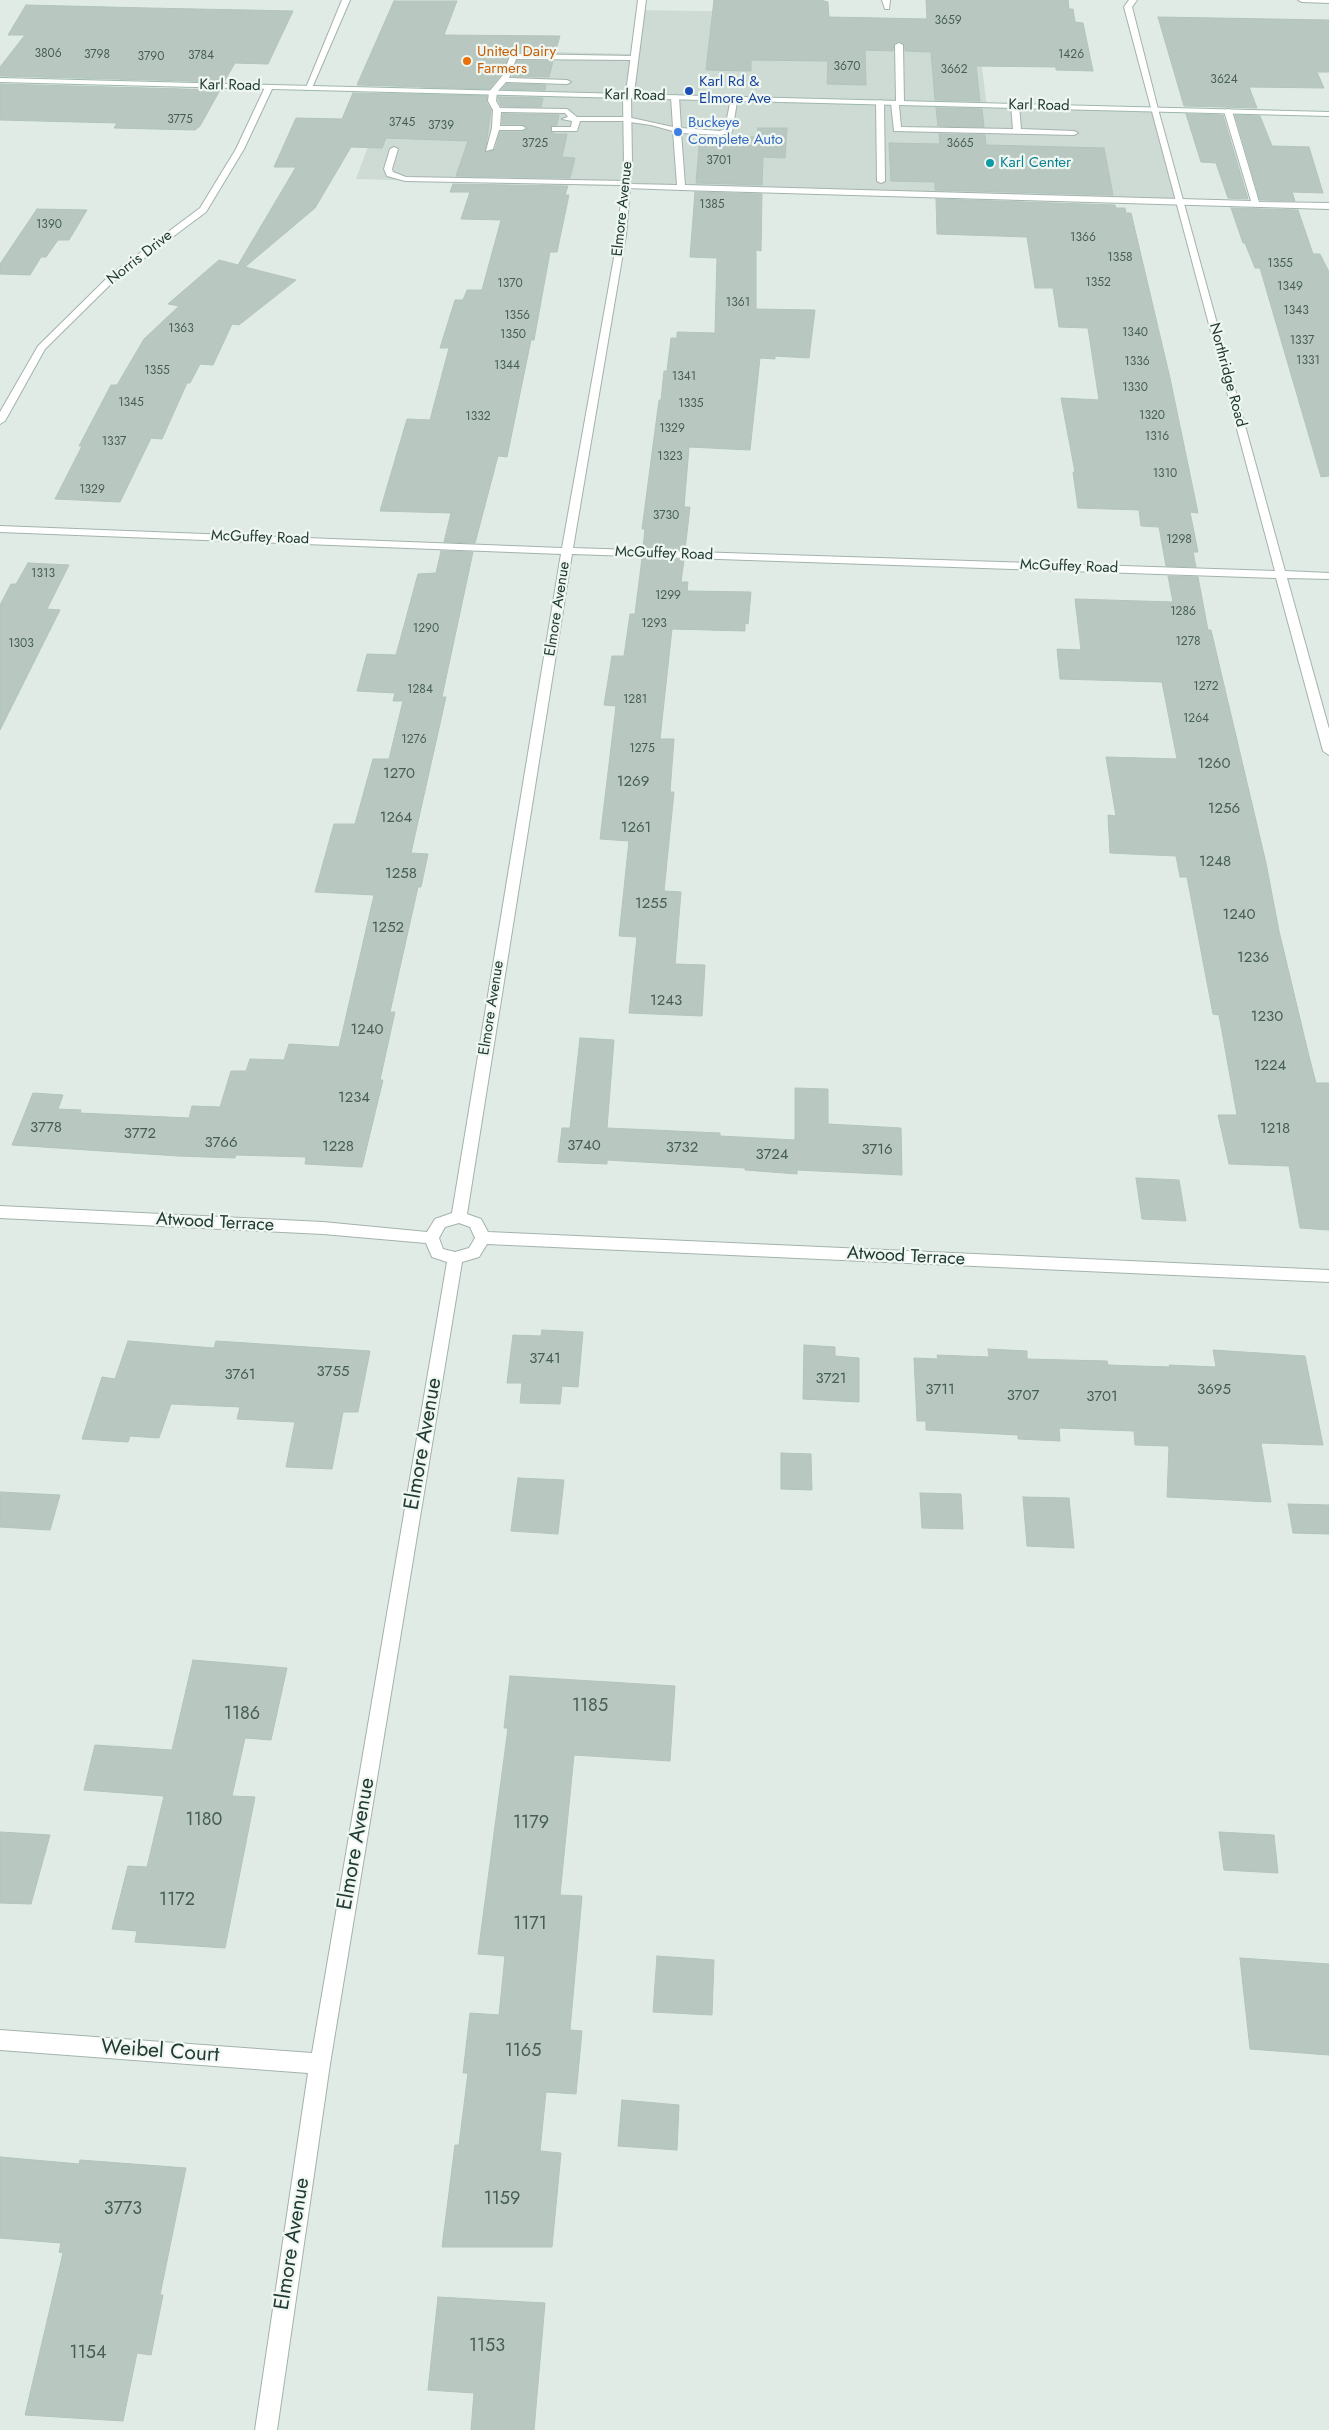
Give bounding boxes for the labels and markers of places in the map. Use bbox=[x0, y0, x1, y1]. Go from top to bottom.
place label: United Dairy Farmers bbox=[477, 43, 556, 78]
marker: United Dairy Farmers bbox=[461, 55, 473, 67]
place label: Karl Rd & Elmore Ave bbox=[699, 73, 771, 108]
marker: Karl Rd & Elmore Ave bbox=[683, 85, 695, 97]
place label: Buckeye Complete Auto bbox=[688, 114, 783, 149]
marker: Buckeye Complete Auto bbox=[672, 126, 684, 138]
place label: Karl Center bbox=[1000, 154, 1071, 172]
marker: Karl Center bbox=[984, 157, 996, 169]

